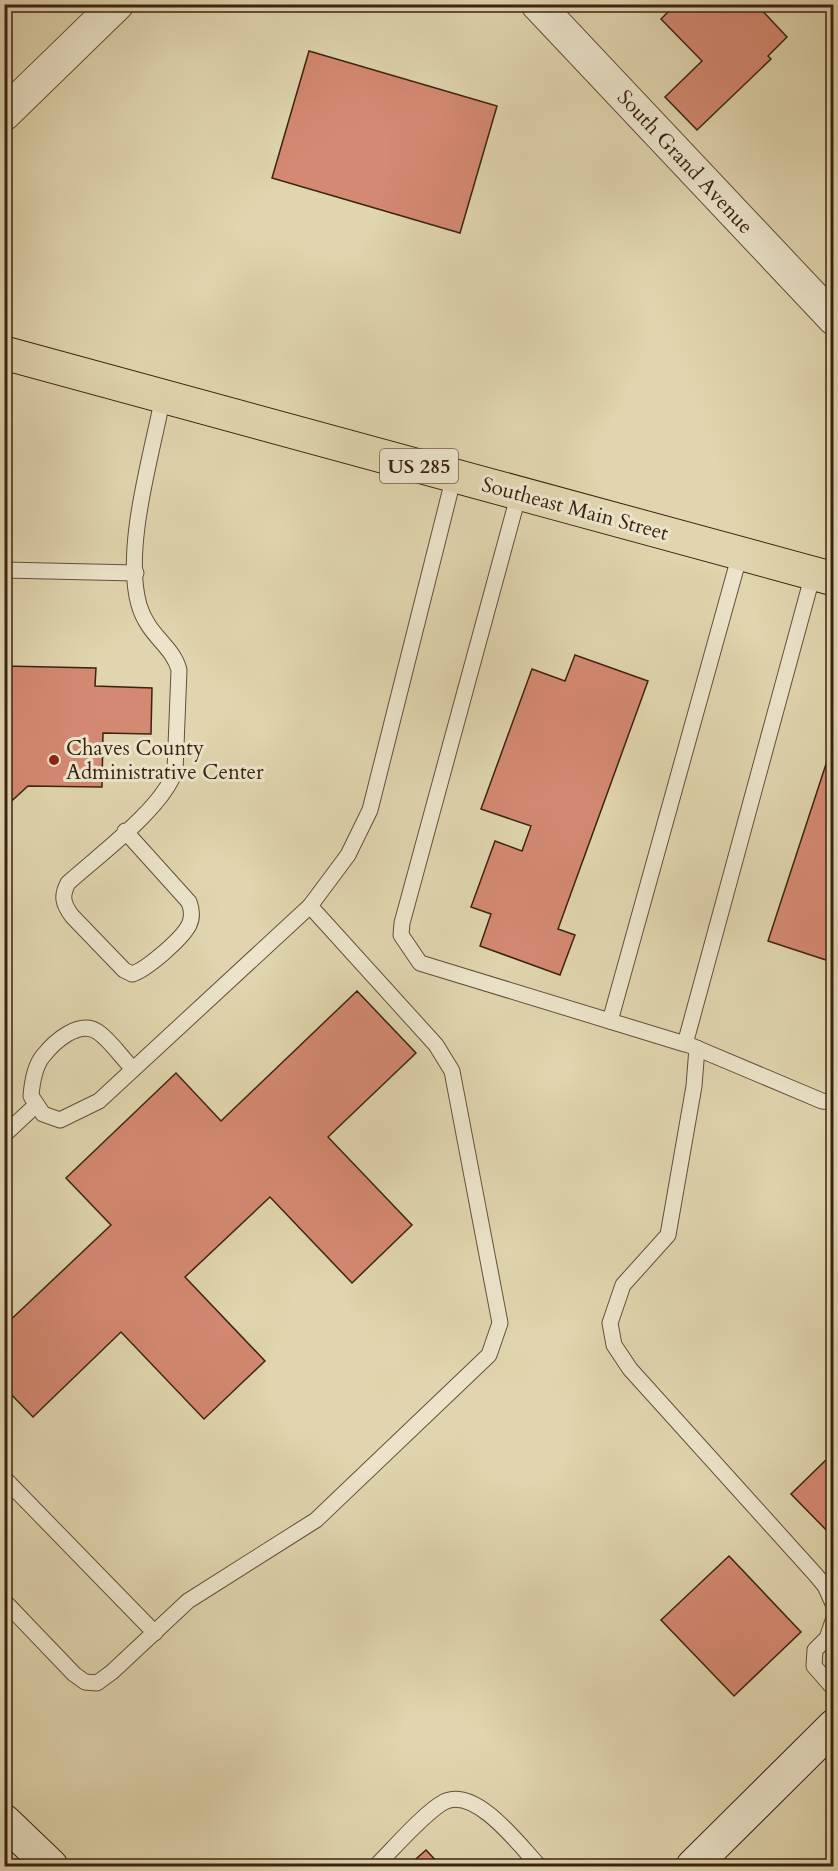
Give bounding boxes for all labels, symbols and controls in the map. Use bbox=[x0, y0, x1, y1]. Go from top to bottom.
street label: South Grand Avenue bbox=[610, 84, 760, 240]
road number: US 285 bbox=[380, 449, 458, 483]
street label: Southeast Main Street bbox=[478, 470, 672, 548]
place label: Chaves County Administrative Center bbox=[66, 734, 264, 787]
marker: Chaves County Administrative Center bbox=[47, 753, 61, 767]

